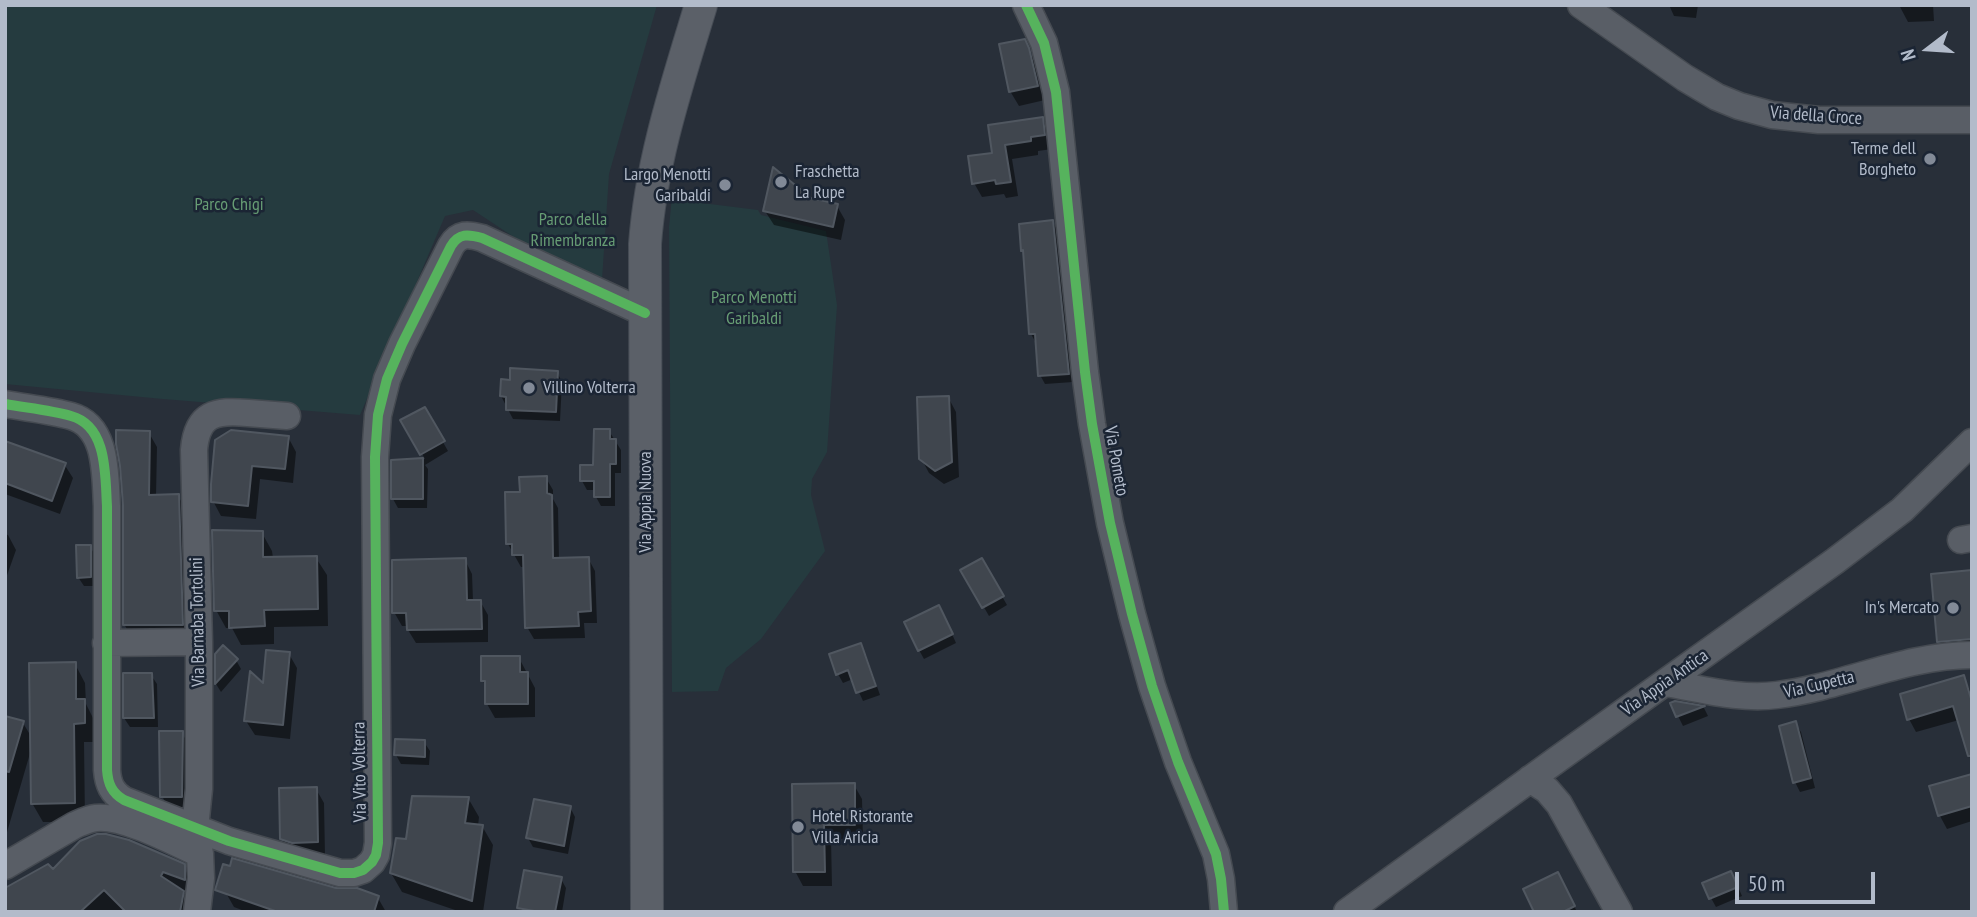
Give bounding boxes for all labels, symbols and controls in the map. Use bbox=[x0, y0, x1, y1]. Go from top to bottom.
north arrow bbox=[1893, 14, 1963, 84]
text: N bbox=[1895, 47, 1921, 64]
street label: Via della Croce bbox=[1769, 102, 1863, 130]
place label: Terme dell Borgheto bbox=[1851, 138, 1916, 180]
marker: Terme dell Borgheto bbox=[1922, 151, 1938, 167]
place label: Fraschetta La Rupe bbox=[795, 161, 860, 204]
place label: Largo Menotti Garibaldi bbox=[624, 164, 711, 206]
marker: Fraschetta La Rupe bbox=[773, 174, 789, 190]
marker: Largo Menotti Garibaldi bbox=[717, 177, 733, 193]
park label: Parco Chigi bbox=[194, 194, 264, 216]
park label: Parco della Rimembranza bbox=[531, 209, 615, 252]
park label: Parco Menotti Garibaldi bbox=[711, 287, 797, 330]
place label: Villino Volterra bbox=[543, 377, 636, 399]
marker: Villino Volterra bbox=[521, 380, 537, 396]
street label: Via Pometo bbox=[1099, 424, 1133, 498]
street label: Via Appia Nuova bbox=[635, 451, 657, 553]
street label: Via Barnaba Tortolini bbox=[186, 557, 210, 687]
place label: In's Mercato bbox=[1865, 597, 1939, 619]
marker: In's Mercato bbox=[1945, 600, 1961, 616]
street label: Via Appia Antica bbox=[1617, 645, 1713, 721]
street label: Via Cupetta bbox=[1782, 666, 1856, 704]
street label: Via Vito Volterra bbox=[348, 722, 372, 822]
place label: Hotel Ristorante Villa Aricia bbox=[812, 806, 913, 848]
marker: Hotel Ristorante Villa Aricia bbox=[790, 819, 806, 835]
scale bar bbox=[1739, 858, 1879, 902]
text: 50 m bbox=[1748, 870, 1785, 897]

